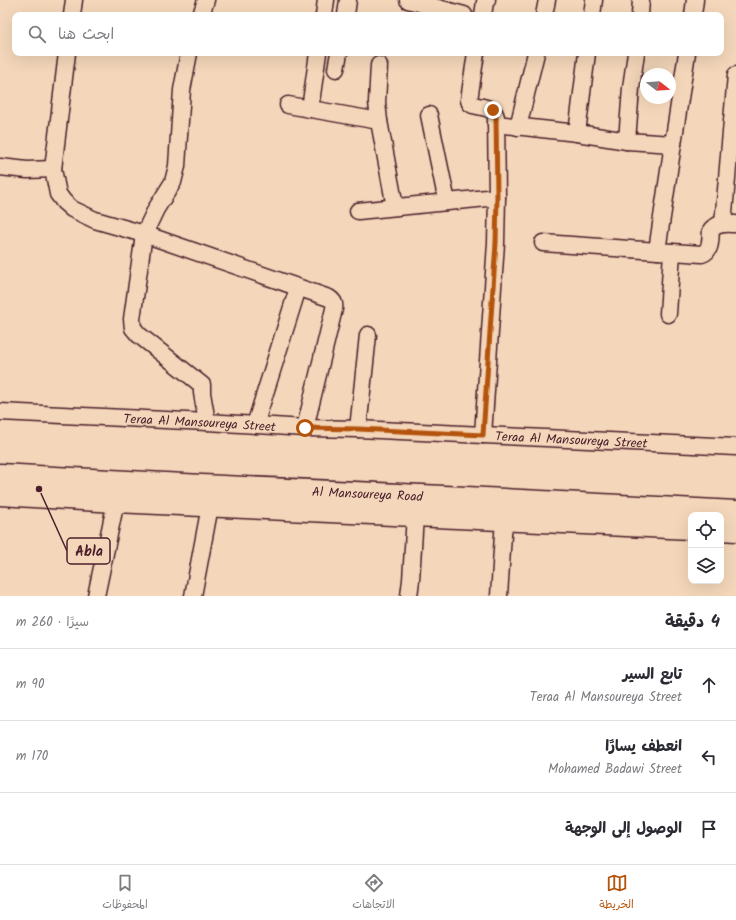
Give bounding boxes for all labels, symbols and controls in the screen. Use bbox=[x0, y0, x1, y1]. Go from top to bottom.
search box bbox=[12, 12, 724, 56]
icon: search bbox=[26, 23, 48, 45]
text: ابحث هنا bbox=[58, 23, 114, 47]
north arrow bbox=[640, 68, 676, 104]
route end bbox=[484, 101, 502, 119]
street label: Teraa Al Mansoureya Street bbox=[123, 409, 277, 438]
route start bbox=[296, 419, 314, 437]
street label: Teraa Al Mansoureya Street bbox=[495, 427, 649, 455]
street label: Al Mansoureya Road bbox=[312, 482, 424, 508]
map controls bbox=[688, 512, 724, 584]
button: locate bbox=[688, 512, 724, 548]
callout: Abla bbox=[67, 538, 110, 564]
text: Abla bbox=[75, 541, 103, 563]
button: layers bbox=[688, 548, 724, 584]
text: 4 دقيقة bbox=[665, 609, 720, 636]
text: سيرًا · 260 m bbox=[16, 612, 89, 633]
text: تابع السير bbox=[623, 663, 682, 687]
text: 90 m bbox=[16, 674, 44, 695]
icon: ahead bbox=[698, 674, 720, 696]
text: Teraa Al Mansoureya Street bbox=[530, 687, 682, 708]
text: انعطف يسارًا bbox=[605, 735, 682, 759]
text: 170 m bbox=[16, 746, 48, 767]
icon: left bbox=[698, 746, 720, 768]
text: Mohamed Badawi Street bbox=[548, 759, 682, 780]
text: الوصول إلى الوجهة bbox=[565, 817, 682, 841]
icon: arrive bbox=[698, 818, 720, 840]
tab: المحفوظات bbox=[102, 872, 148, 914]
tab: الاتجاهات bbox=[352, 872, 395, 914]
tab: الخريطة bbox=[599, 872, 634, 914]

